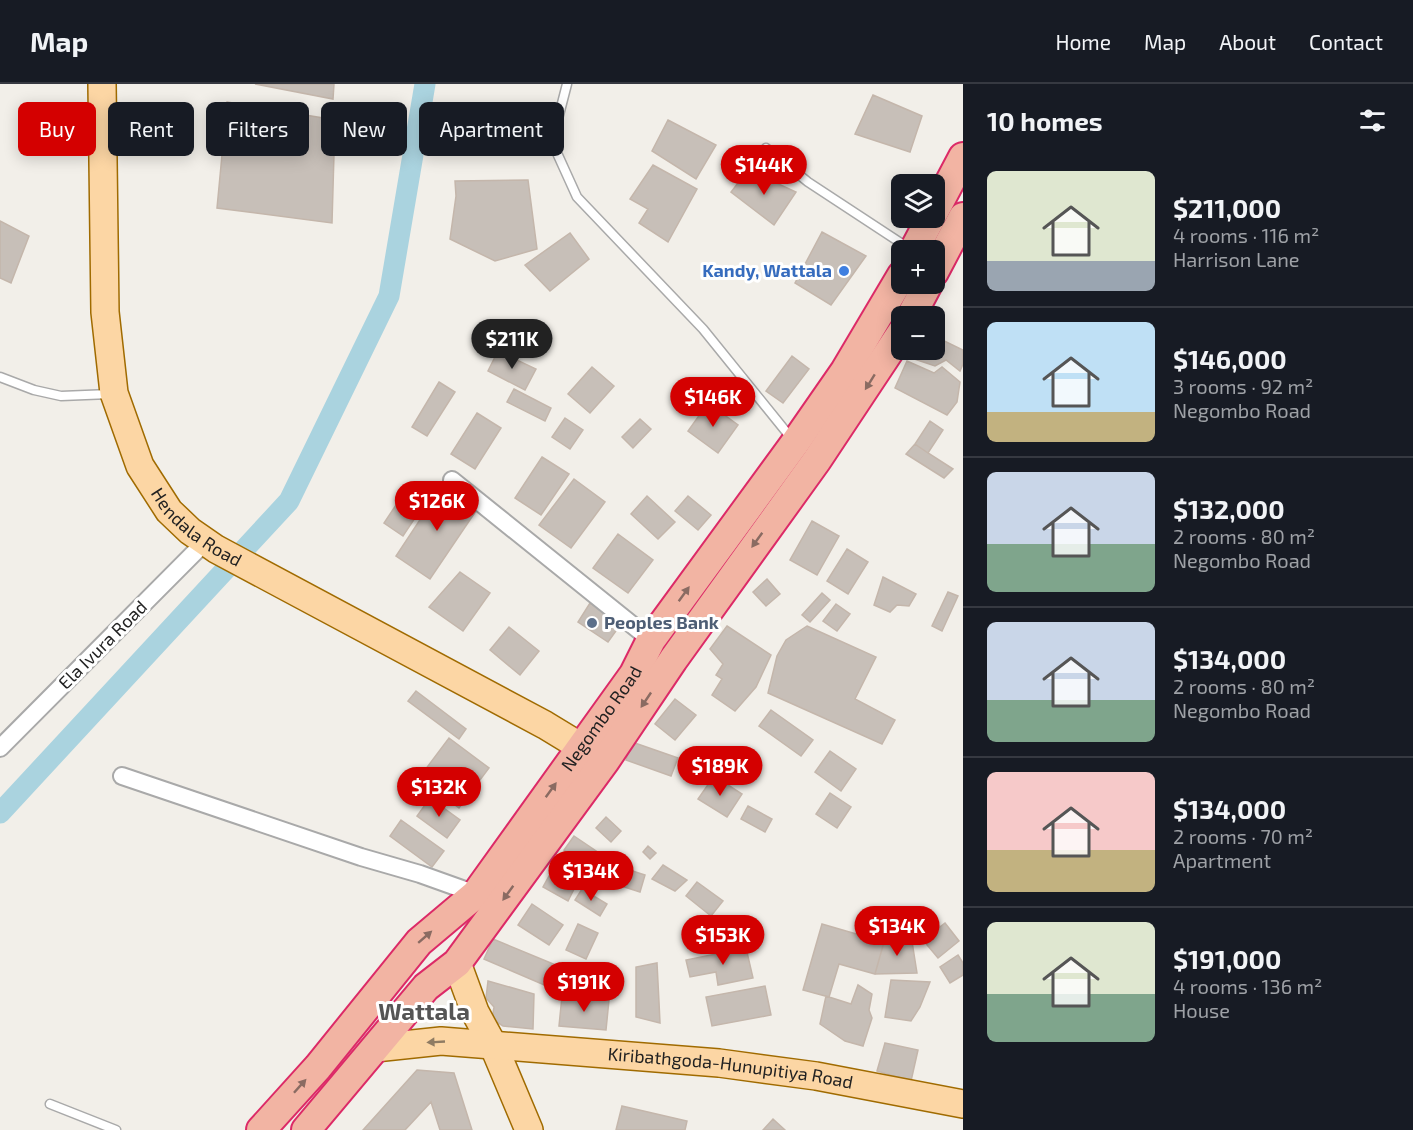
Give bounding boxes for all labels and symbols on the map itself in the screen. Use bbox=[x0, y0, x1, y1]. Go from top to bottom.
pin: $144K bbox=[722, 145, 806, 196]
place label: Kandy, Wattala bbox=[702, 259, 832, 281]
marker: Kandy, Wattala bbox=[837, 264, 851, 278]
pin: $211K bbox=[470, 319, 554, 370]
one-way arrow bbox=[865, 373, 876, 390]
pin: $146K bbox=[671, 377, 755, 428]
pin: $126K bbox=[395, 481, 479, 532]
street label: Hendala Road bbox=[147, 483, 246, 571]
one-way arrow bbox=[752, 533, 764, 548]
one-way arrow bbox=[678, 587, 690, 603]
street label: Ela Ivura Road bbox=[53, 595, 151, 693]
place label: Peoples Bank bbox=[604, 611, 719, 633]
marker: Peoples Bank bbox=[585, 616, 599, 630]
street label: Negombo Road bbox=[556, 662, 646, 775]
one-way arrow bbox=[640, 692, 652, 708]
pin: $189K bbox=[678, 746, 762, 797]
pin: $132K bbox=[397, 767, 481, 818]
one-way arrow bbox=[545, 782, 557, 798]
pin: $134K bbox=[549, 851, 633, 902]
one-way arrow bbox=[502, 885, 514, 901]
pin: $134K bbox=[855, 906, 939, 957]
pin: $153K bbox=[681, 915, 765, 966]
one-way arrow bbox=[417, 931, 432, 944]
pin: $191K bbox=[542, 962, 626, 1013]
district label: Wattala bbox=[378, 996, 470, 1025]
one-way arrow bbox=[427, 1038, 446, 1047]
street label: Kiribathgoda-Hunupitiya Road bbox=[607, 1042, 855, 1093]
one-way arrow bbox=[293, 1079, 307, 1094]

